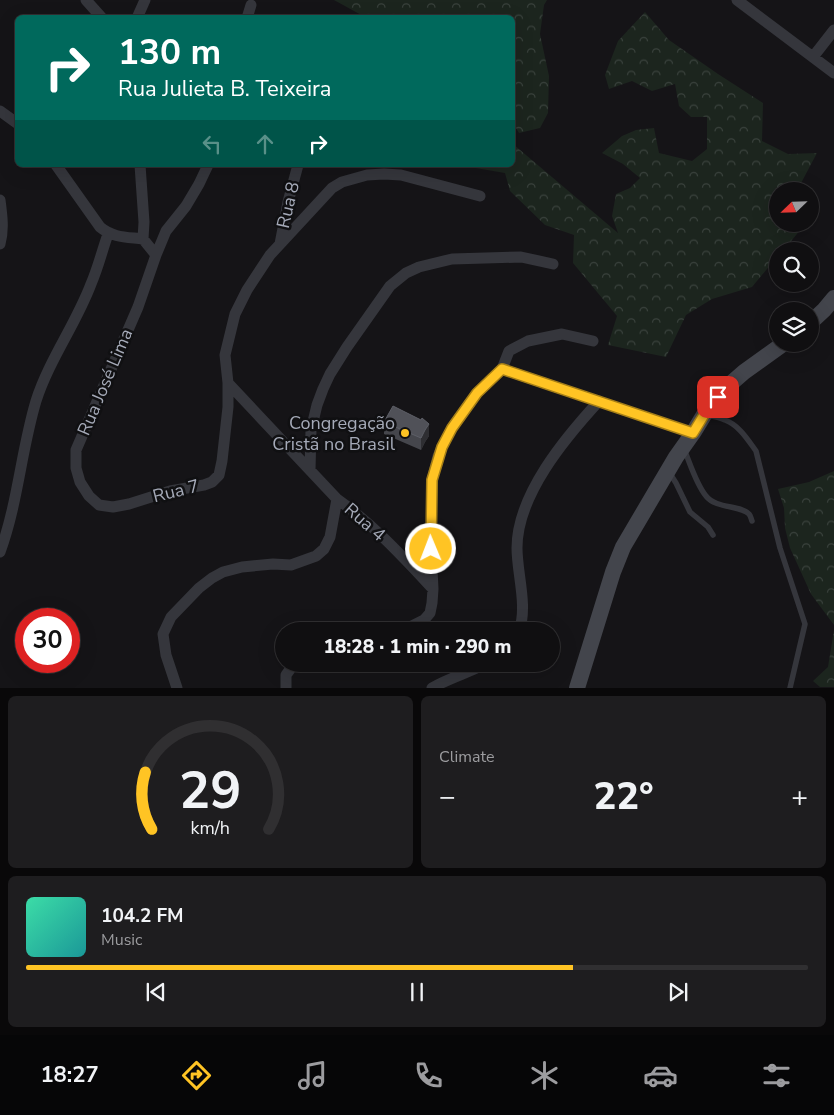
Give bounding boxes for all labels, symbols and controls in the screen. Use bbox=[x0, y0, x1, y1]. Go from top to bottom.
text: 130 m bbox=[118, 29, 221, 76]
icon: right bbox=[35, 35, 100, 100]
text: Rua Julieta B. Teixeira bbox=[118, 74, 331, 104]
icon: left bbox=[198, 130, 226, 158]
icon: ahead bbox=[251, 130, 279, 158]
icon: right bbox=[304, 130, 332, 158]
street label: Rua 8 bbox=[271, 179, 305, 231]
north arrow bbox=[769, 182, 819, 232]
map controls bbox=[769, 182, 819, 352]
button: search bbox=[769, 242, 819, 292]
button: layers bbox=[769, 302, 819, 352]
street label: Rua José Lima bbox=[72, 325, 138, 439]
pin bbox=[697, 376, 739, 418]
icon: arrive bbox=[704, 383, 732, 411]
place label: Congregação Cristã no Brasil bbox=[272, 411, 396, 456]
marker: Congregação Cristã no Brasil bbox=[399, 427, 411, 439]
street label: Rua 7 bbox=[150, 474, 202, 508]
street label: Rua 4 bbox=[339, 497, 391, 547]
position arrow bbox=[404, 522, 456, 574]
speed limit sign: 30 bbox=[15, 608, 80, 673]
text: 18:28 · 1 min · 290 m bbox=[324, 634, 511, 660]
text: Climate bbox=[439, 746, 494, 768]
text: 29 bbox=[179, 755, 242, 826]
text: 22° bbox=[593, 771, 654, 822]
text: − bbox=[439, 778, 456, 816]
text: + bbox=[791, 778, 808, 816]
text: km/h bbox=[191, 816, 230, 840]
text: 104.2 FM bbox=[101, 903, 184, 929]
text: Music bbox=[101, 929, 142, 951]
icon: previous bbox=[142, 978, 170, 1006]
icon: pause bbox=[403, 978, 431, 1006]
icon: next bbox=[664, 978, 692, 1006]
icon: directions bbox=[179, 1058, 214, 1093]
icon: music bbox=[295, 1058, 330, 1093]
icon: phone bbox=[411, 1058, 446, 1093]
icon: climate bbox=[527, 1058, 562, 1093]
icon: car bbox=[643, 1058, 678, 1093]
icon: filters bbox=[759, 1058, 794, 1093]
text: 18:27 bbox=[40, 1060, 99, 1090]

